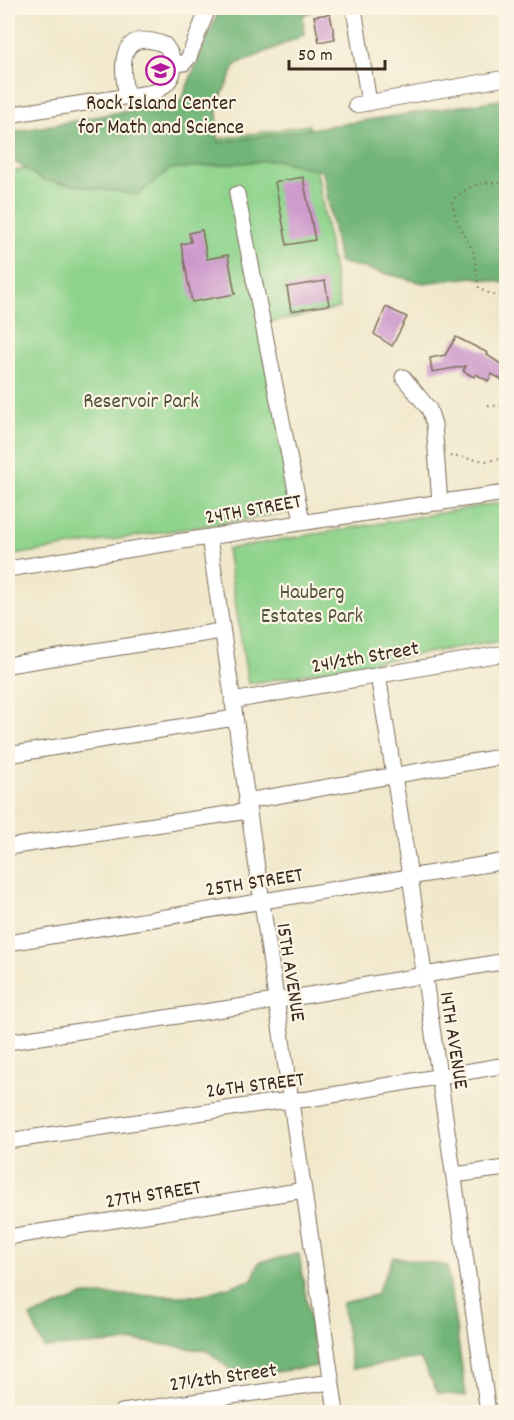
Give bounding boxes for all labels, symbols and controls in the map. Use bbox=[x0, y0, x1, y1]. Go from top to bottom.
scale bar bbox=[289, 33, 385, 71]
text: 50 m bbox=[298, 44, 333, 69]
school or university icon: Rock Island Center for Math and Science bbox=[145, 55, 177, 87]
place label: Rock Island Center for Math and Science bbox=[78, 90, 244, 144]
park label: Reservoir Park bbox=[83, 388, 199, 418]
street label: 24TH STREET bbox=[203, 488, 305, 534]
park label: Hauberg Estates Park bbox=[261, 579, 363, 633]
street label: 24½th Street bbox=[309, 635, 422, 683]
street label: 25TH STREET bbox=[204, 861, 306, 906]
street label: 15TH AVENUE bbox=[266, 921, 312, 1024]
street label: 14TH AVENUE bbox=[430, 990, 475, 1092]
street label: 26TH STREET bbox=[205, 1066, 307, 1108]
street label: 27TH STREET bbox=[103, 1174, 204, 1218]
street label: 27½th Street bbox=[168, 1357, 279, 1401]

